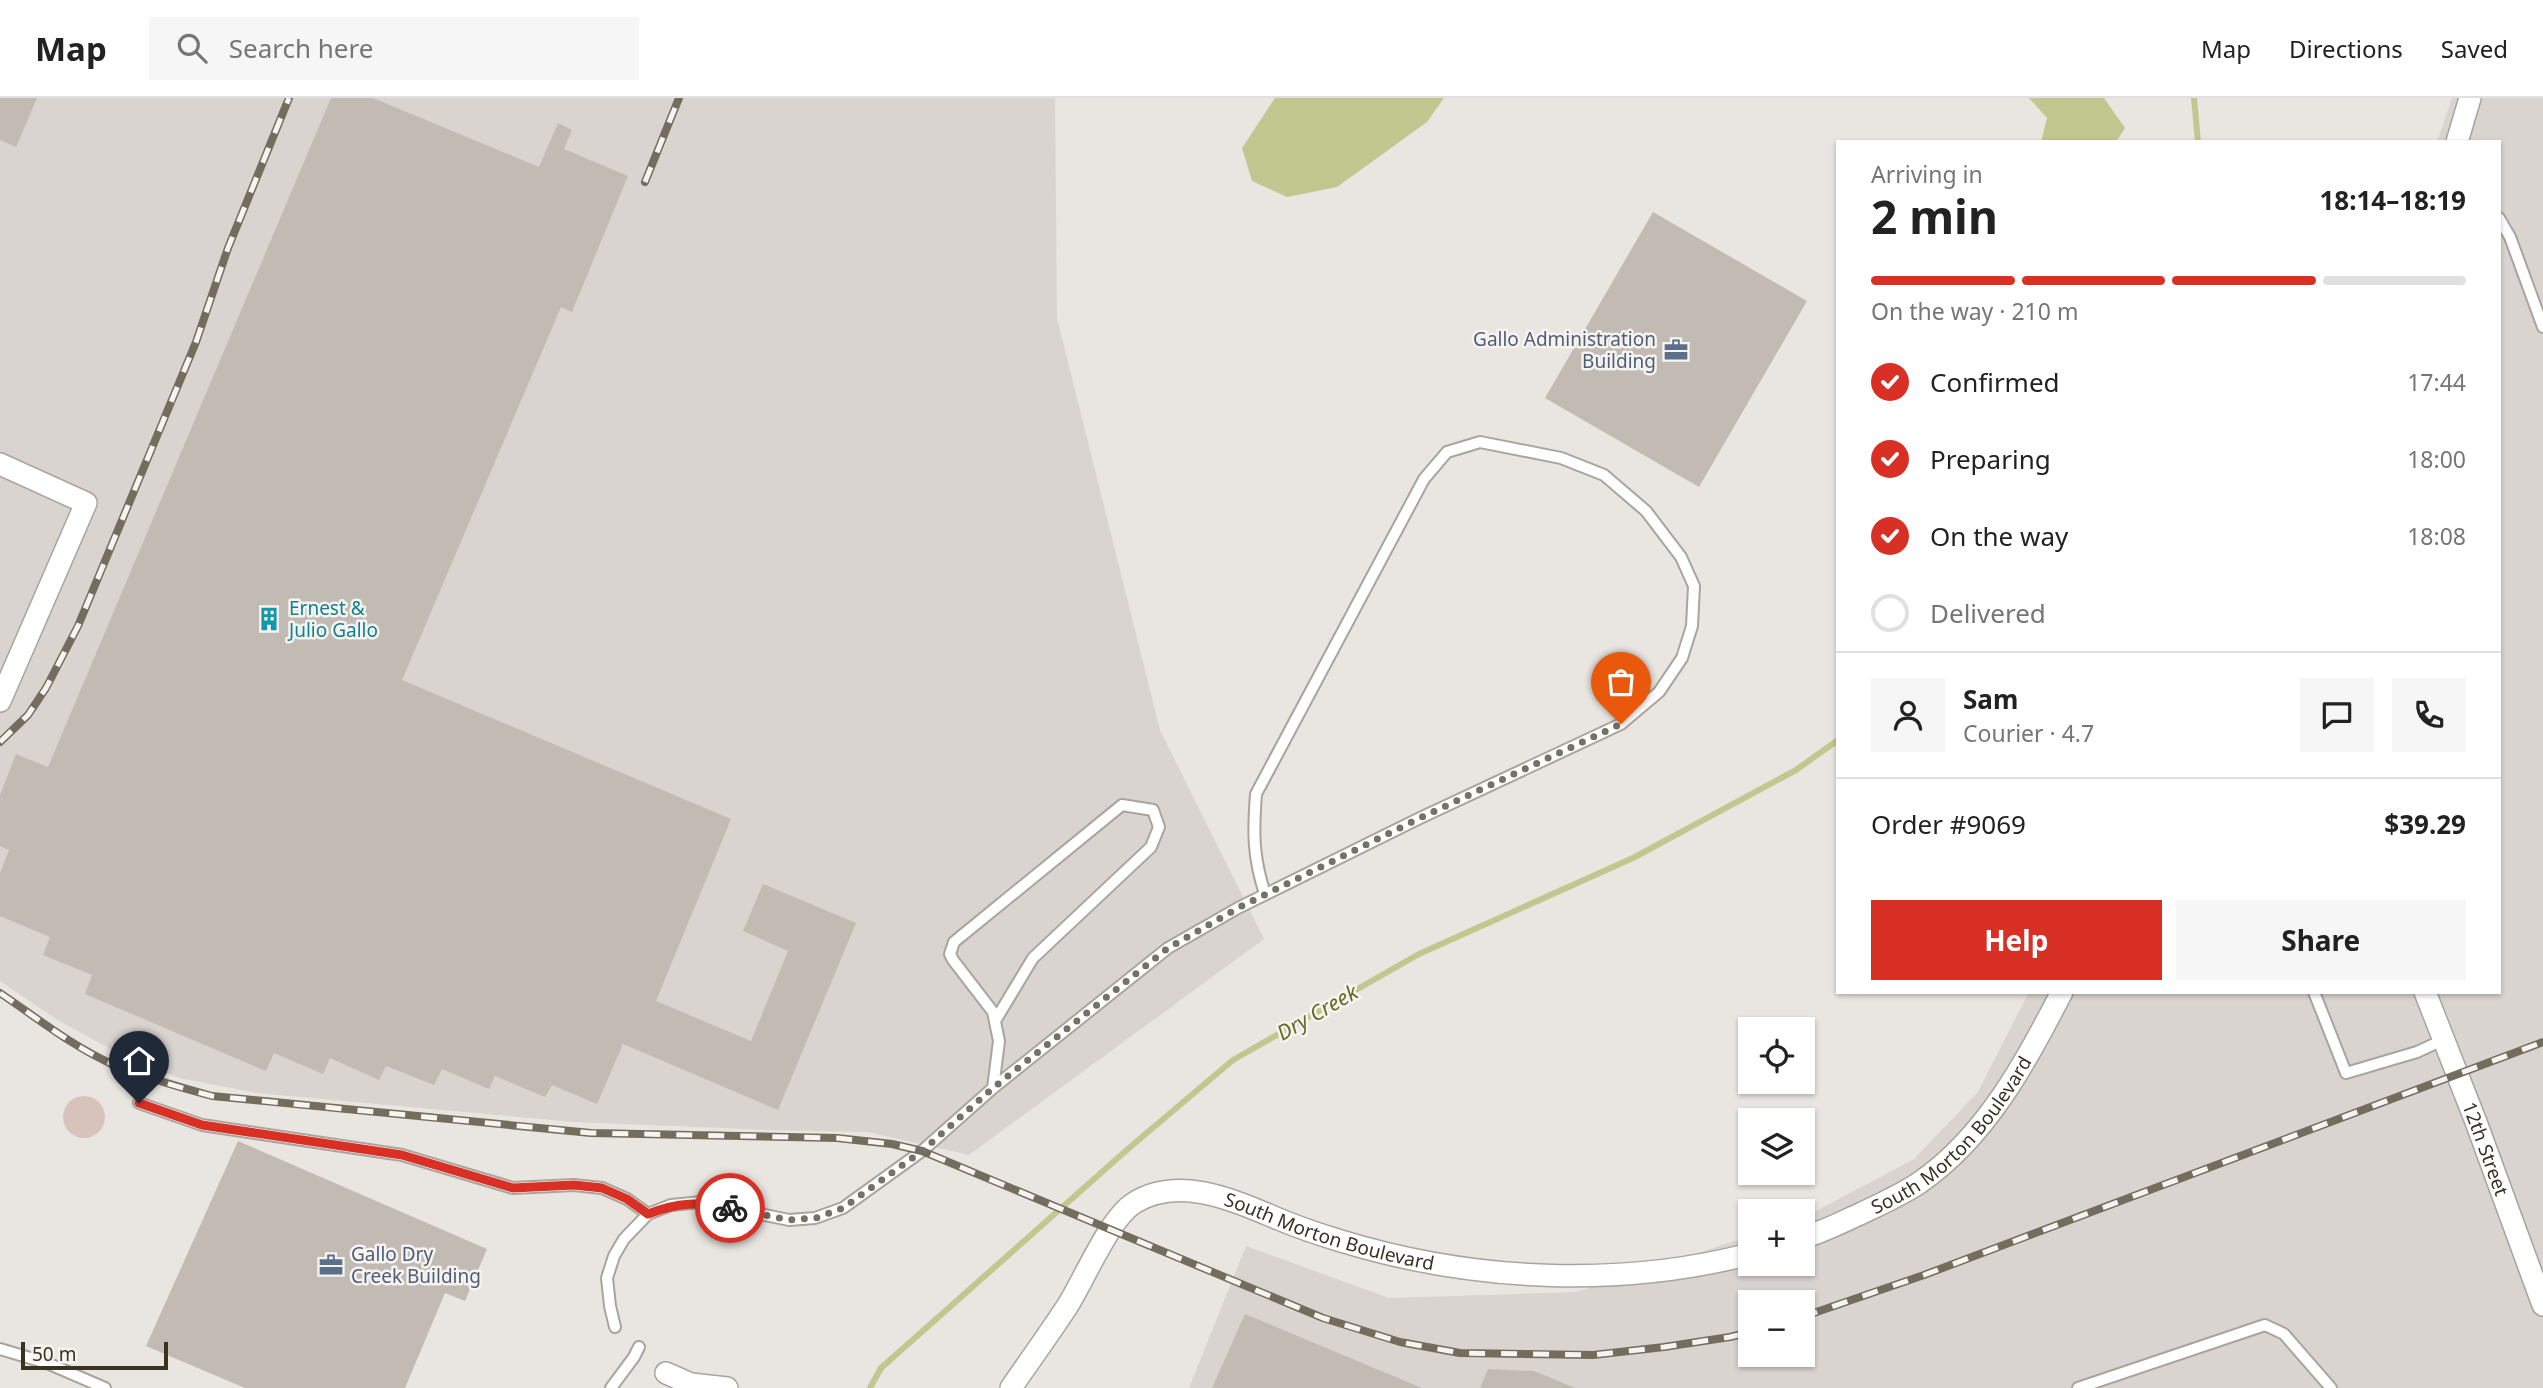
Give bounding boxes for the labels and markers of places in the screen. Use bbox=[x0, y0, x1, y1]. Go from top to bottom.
place label: Gallo Administration Building bbox=[1473, 326, 1656, 374]
office icon: Gallo Administration Building bbox=[1662, 336, 1690, 364]
place label: Ernest & Julio Gallo bbox=[287, 595, 378, 643]
building icon: Ernest & Julio Gallo bbox=[255, 605, 283, 633]
pin bbox=[1591, 652, 1651, 724]
pin bbox=[109, 1031, 169, 1103]
place label: Gallo Dry Creek Building bbox=[351, 1241, 481, 1289]
office icon: Gallo Dry Creek Building bbox=[317, 1251, 345, 1279]

